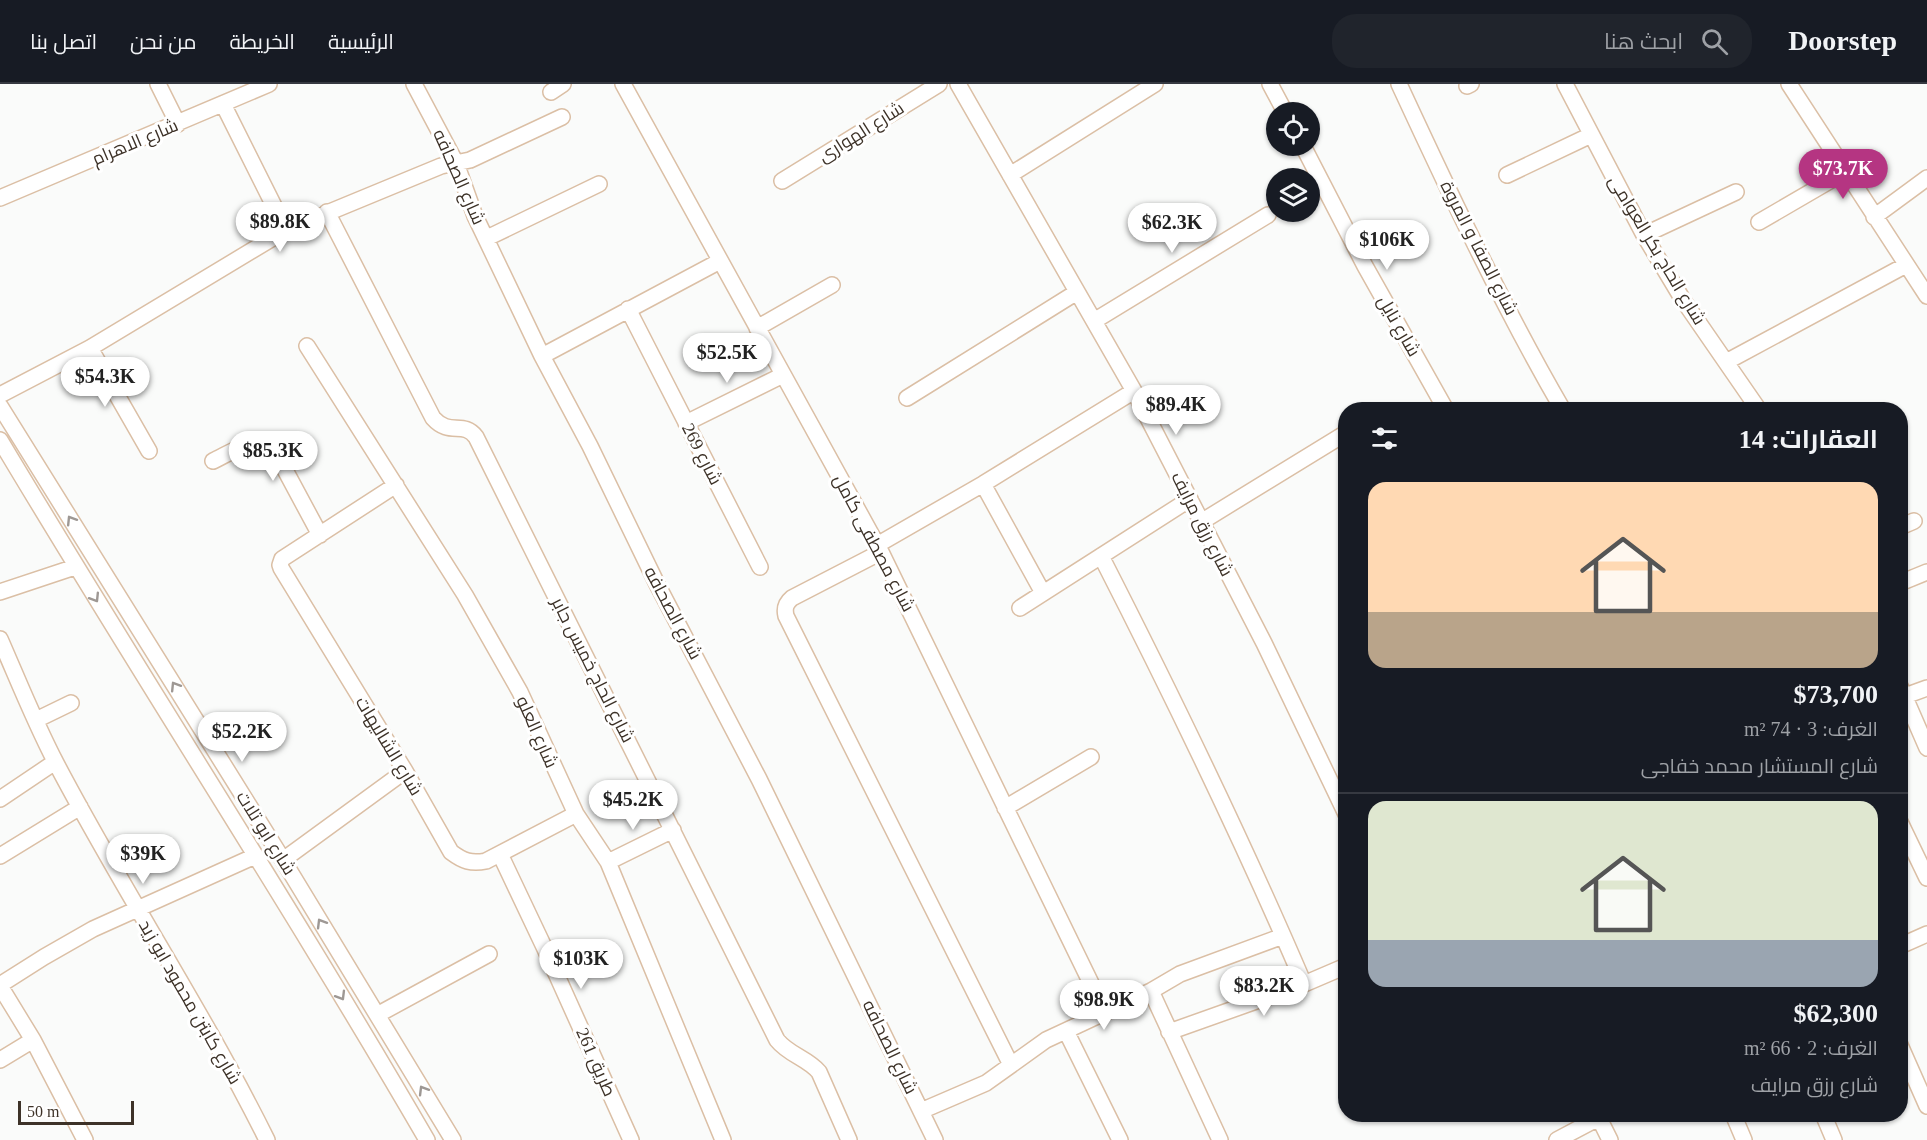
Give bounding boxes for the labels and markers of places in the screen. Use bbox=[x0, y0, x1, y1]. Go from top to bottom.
pin: $73.7K bbox=[1794, 149, 1892, 200]
pin: $89.8K bbox=[231, 202, 329, 253]
pin: $62.3K bbox=[1123, 203, 1221, 254]
pin: $106K bbox=[1345, 220, 1429, 271]
pin: $52.5K bbox=[678, 333, 776, 384]
pin: $54.3K bbox=[56, 357, 154, 408]
pin: $89.4K bbox=[1127, 385, 1225, 436]
pin: $85.3K bbox=[224, 431, 322, 482]
pin: $52.2K bbox=[193, 712, 291, 763]
pin: $45.2K bbox=[584, 780, 682, 831]
pin: $39K bbox=[107, 834, 179, 885]
pin: $103K bbox=[539, 939, 623, 990]
pin: $83.2K bbox=[1215, 966, 1313, 1017]
pin: $98.9K bbox=[1055, 980, 1153, 1031]

